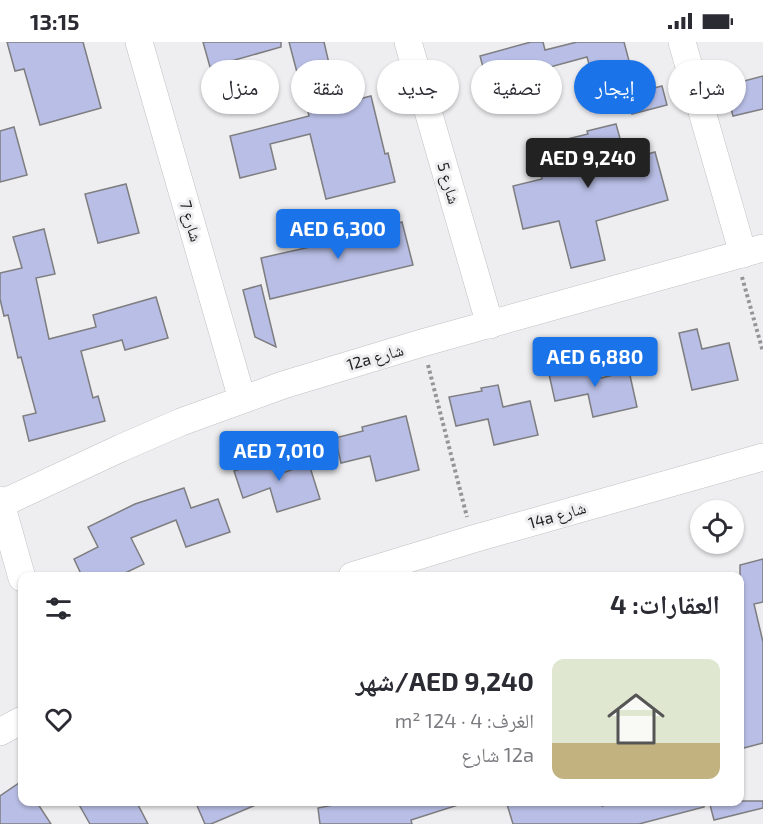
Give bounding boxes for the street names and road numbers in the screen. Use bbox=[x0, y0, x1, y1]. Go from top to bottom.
street label: شارع 5 bbox=[433, 160, 464, 206]
street label: شارع 7 bbox=[175, 198, 206, 244]
street label: 12a شارع bbox=[344, 339, 406, 376]
street label: 14a شارع bbox=[526, 497, 588, 534]

